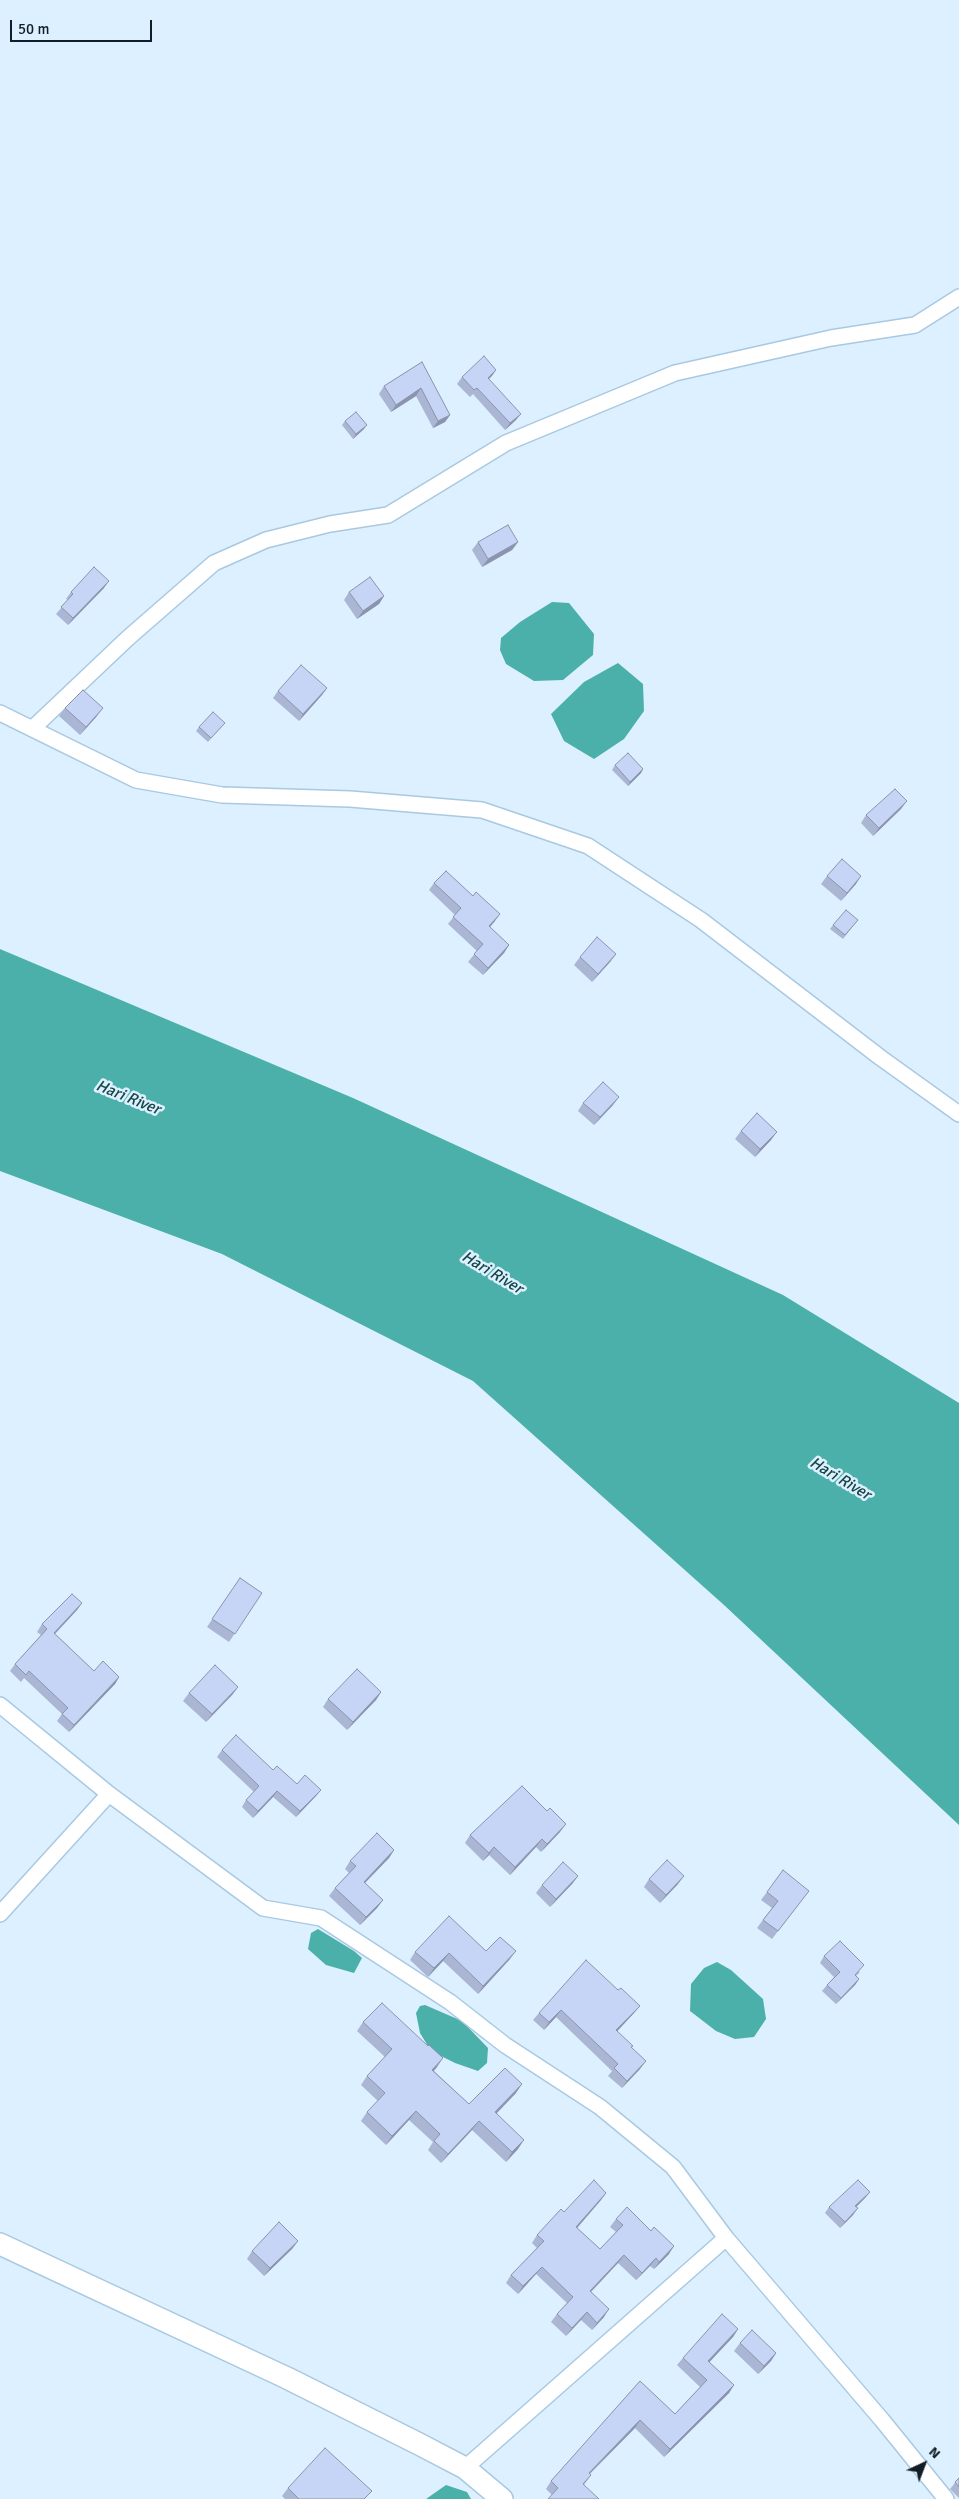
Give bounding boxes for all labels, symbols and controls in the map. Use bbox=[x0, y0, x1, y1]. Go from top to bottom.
scale bar bbox=[12, 10, 155, 42]
text: 50 m bbox=[18, 20, 49, 38]
water label: Hari River bbox=[93, 1076, 163, 1120]
water label: Hari River bbox=[458, 1247, 526, 1299]
water label: Hari River bbox=[806, 1453, 874, 1505]
north arrow bbox=[899, 2439, 949, 2489]
text: N bbox=[925, 2443, 944, 2462]

